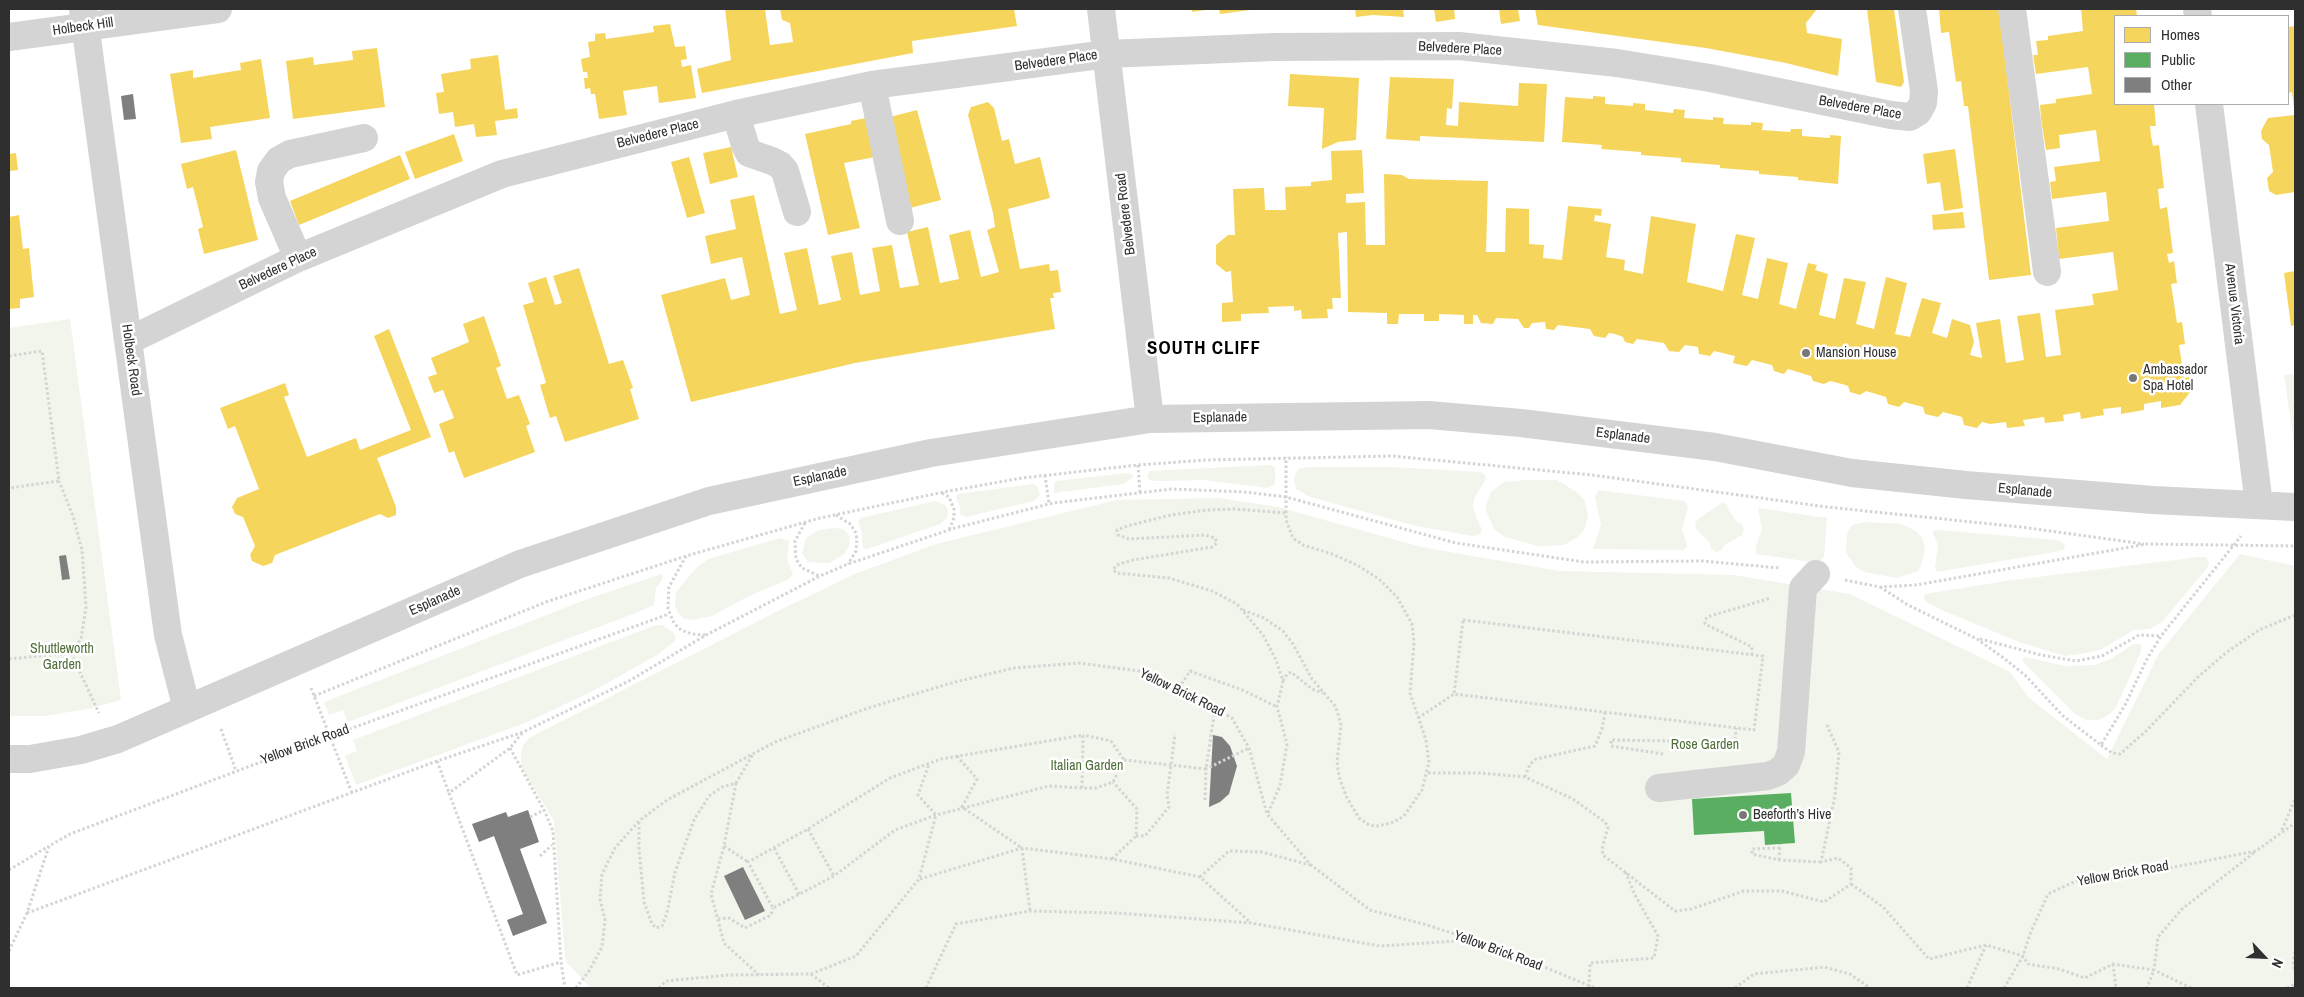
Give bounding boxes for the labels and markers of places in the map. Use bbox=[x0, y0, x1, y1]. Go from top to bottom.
place label: Mansion House bbox=[1816, 345, 1896, 361]
marker: Mansion House bbox=[1800, 347, 1812, 359]
place label: Ambassador Spa Hotel bbox=[2143, 362, 2207, 394]
marker: Ambassador Spa Hotel bbox=[2127, 372, 2139, 384]
place label: Beeforth’s Hive bbox=[1753, 807, 1831, 823]
marker: Beeforth’s Hive bbox=[1737, 809, 1749, 821]

